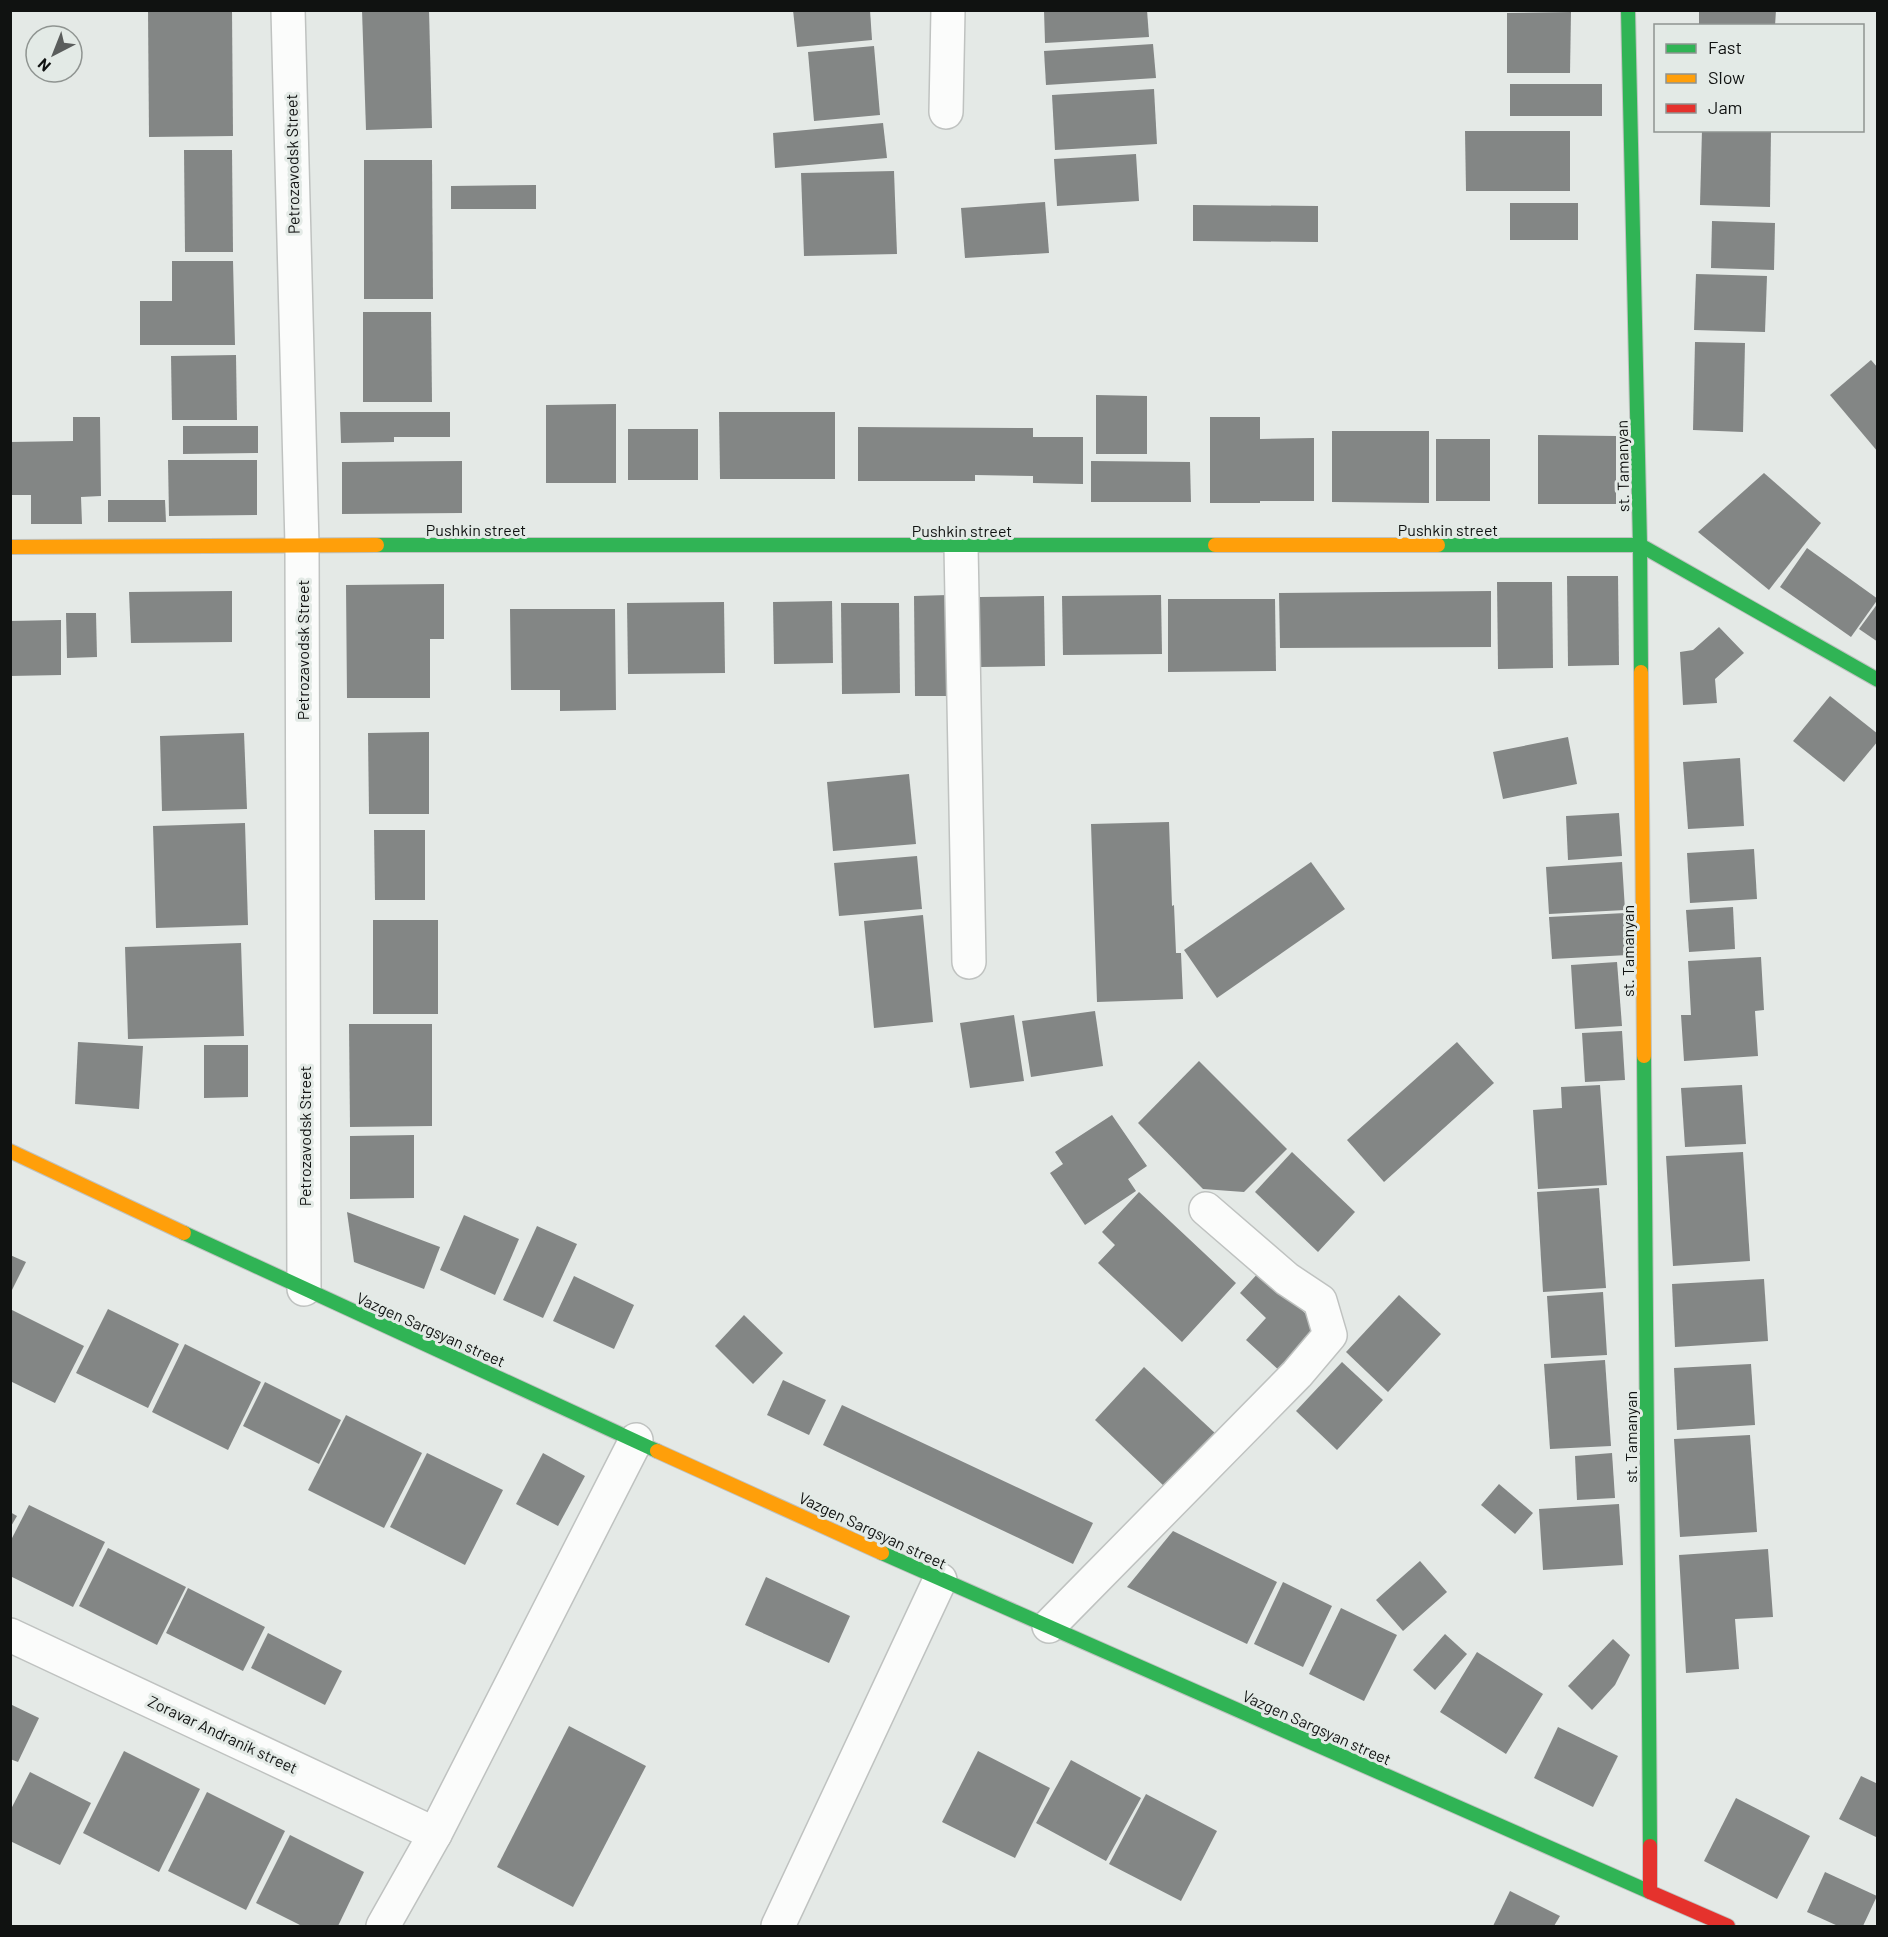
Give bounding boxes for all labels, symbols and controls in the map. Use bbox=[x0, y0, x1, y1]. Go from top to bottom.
north arrow bbox=[24, 24, 84, 84]
legend bbox=[1654, 24, 1864, 132]
text: Fast bbox=[1708, 36, 1742, 58]
text: N bbox=[33, 55, 54, 76]
text: Slow bbox=[1708, 66, 1745, 88]
street label: Petrozavodsk Street bbox=[281, 94, 303, 234]
text: Jam bbox=[1708, 96, 1742, 118]
street label: st. Tamanyan bbox=[1612, 420, 1632, 512]
street label: Pushkin street bbox=[426, 520, 526, 539]
street label: Pushkin street bbox=[1398, 520, 1498, 539]
street label: Pushkin street bbox=[912, 521, 1012, 540]
street label: Petrozavodsk Street bbox=[293, 580, 312, 720]
street label: st. Tamanyan bbox=[1618, 905, 1637, 997]
street label: Petrozavodsk Street bbox=[295, 1066, 314, 1206]
street label: Vazgen Sargsyan street bbox=[354, 1288, 508, 1370]
street label: st. Tamanyan bbox=[1621, 1391, 1640, 1483]
street label: Vazgen Sargsyan street bbox=[796, 1487, 950, 1573]
street label: Vazgen Sargsyan street bbox=[1240, 1686, 1394, 1768]
street label: Zoravar Andranik street bbox=[145, 1691, 301, 1777]

